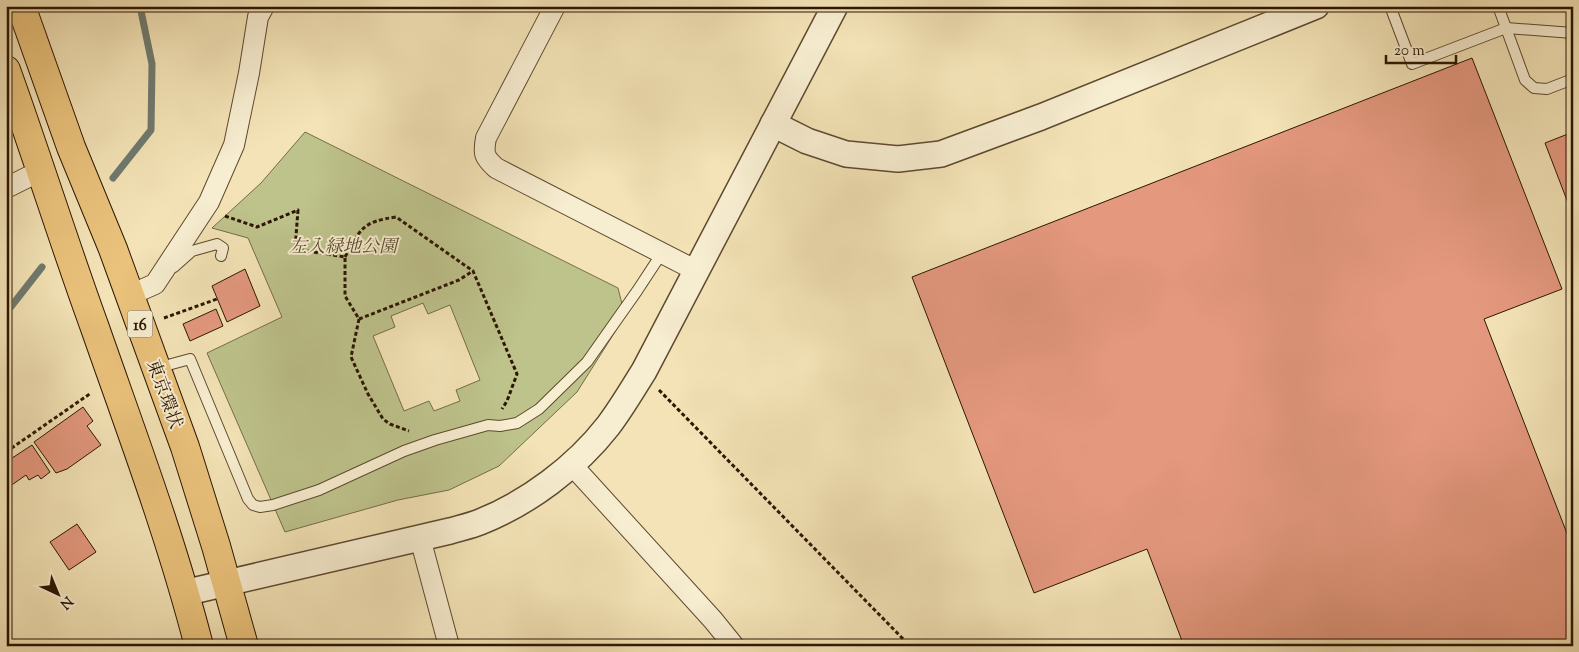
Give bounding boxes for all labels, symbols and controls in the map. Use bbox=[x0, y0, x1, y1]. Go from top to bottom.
scale bar bbox=[1386, 32, 1456, 64]
text: 20 m bbox=[1394, 41, 1425, 62]
park label: 左入緑地公園 bbox=[289, 235, 400, 261]
road number: 16 bbox=[128, 310, 152, 338]
street label: 東京環状 bbox=[139, 356, 188, 433]
north arrow bbox=[32, 570, 82, 620]
text: N bbox=[55, 591, 77, 613]

